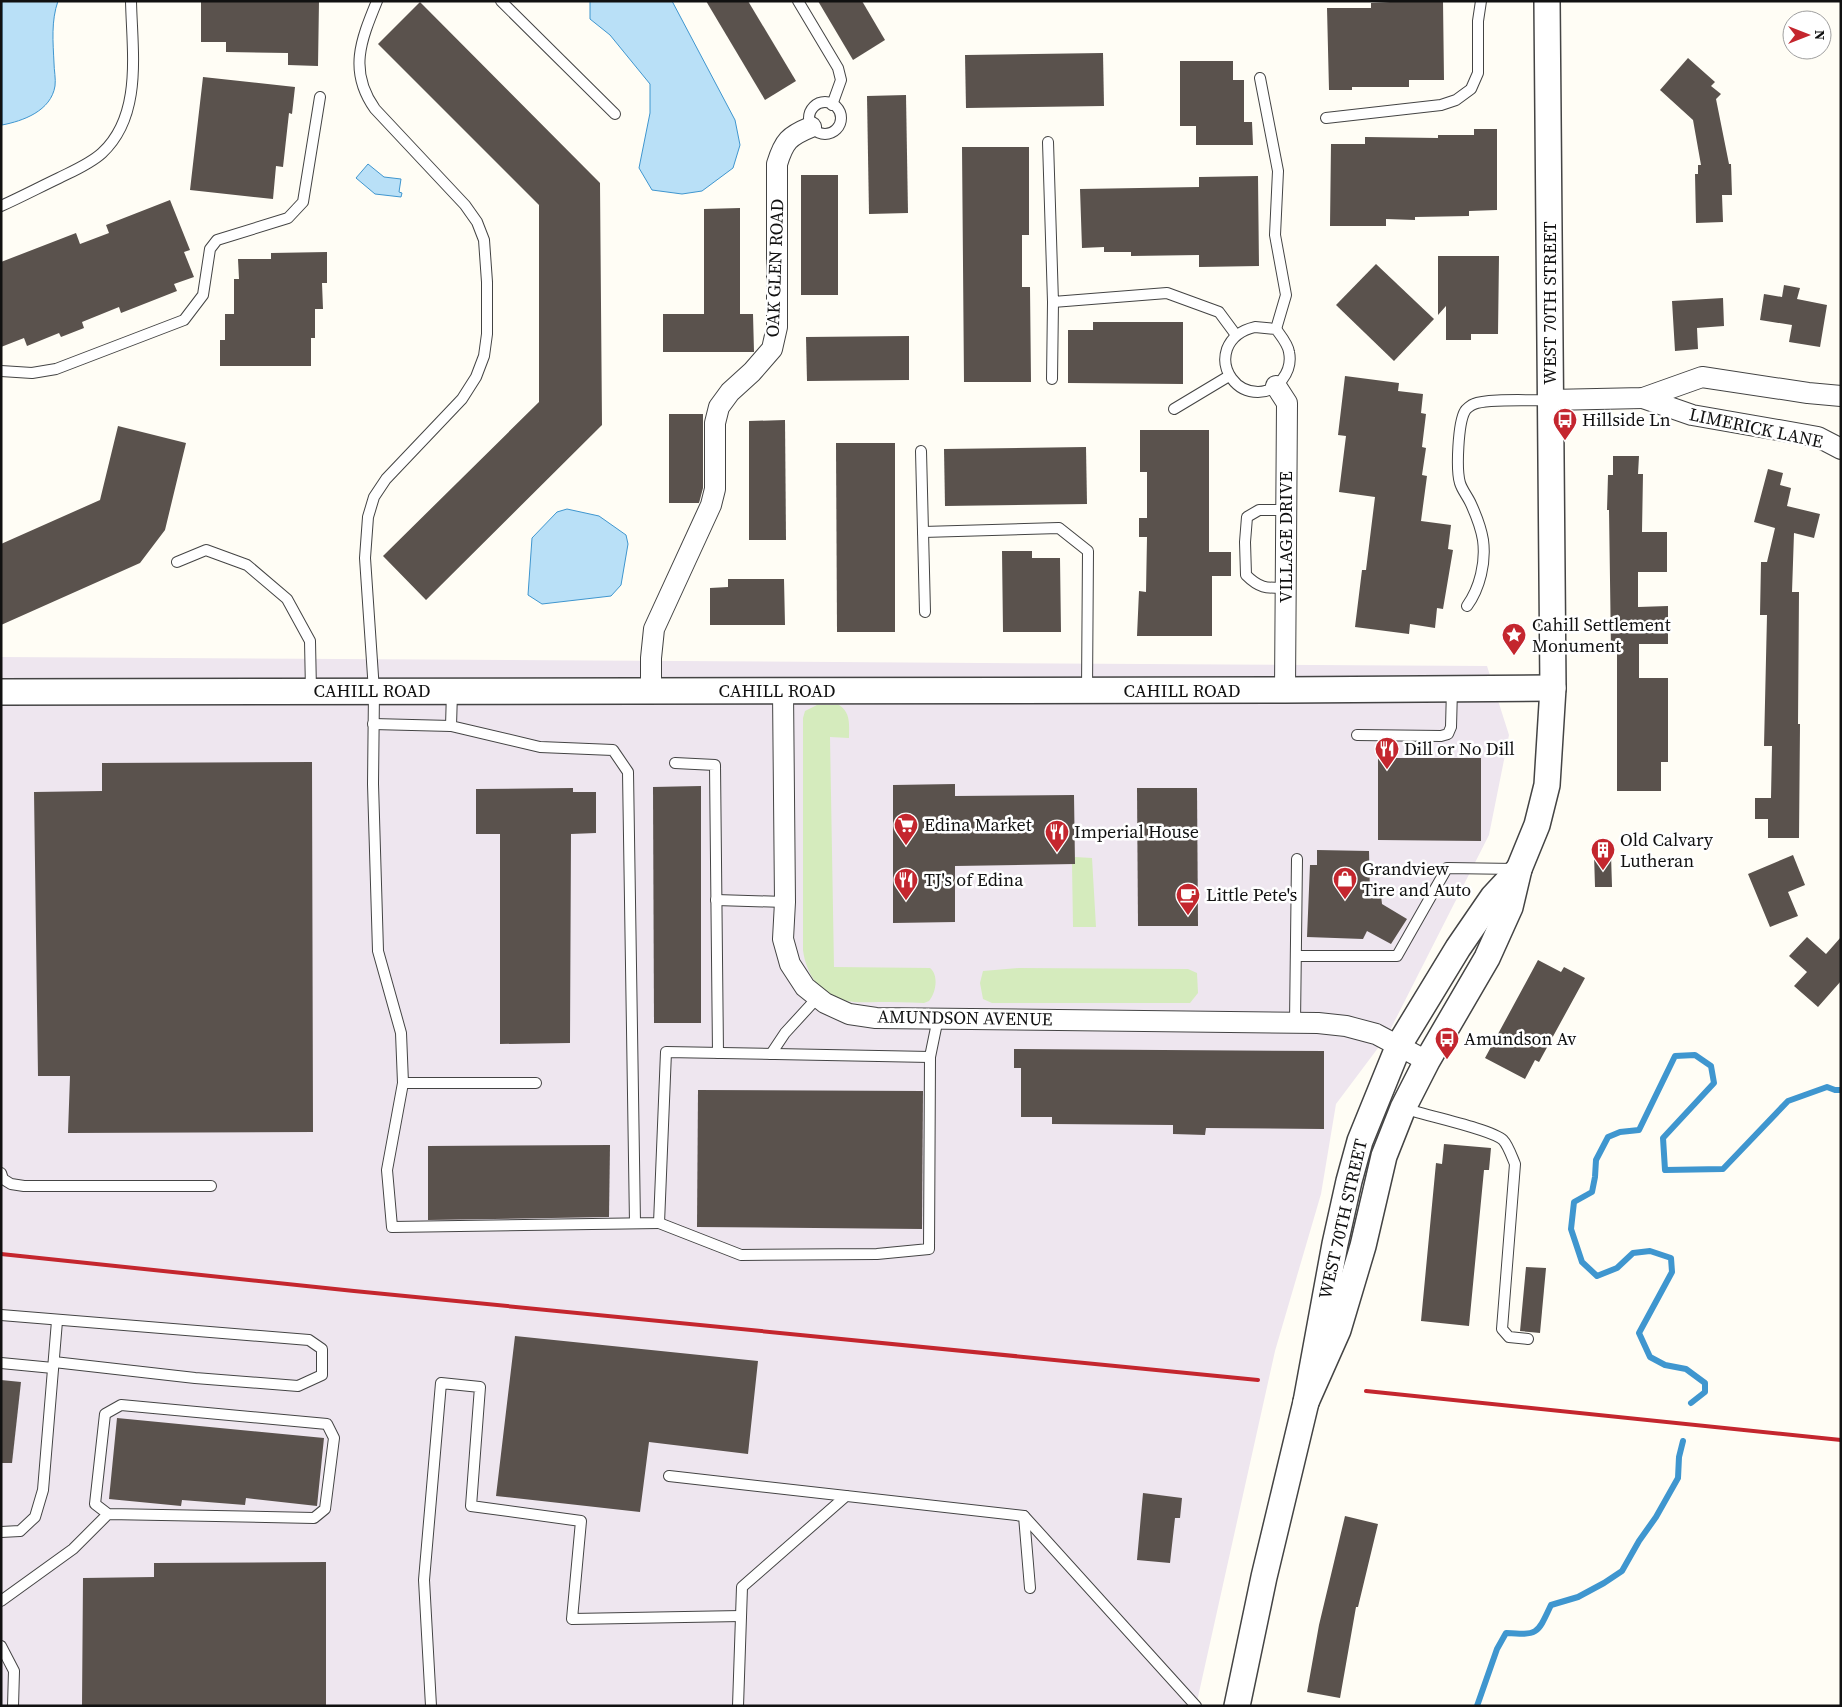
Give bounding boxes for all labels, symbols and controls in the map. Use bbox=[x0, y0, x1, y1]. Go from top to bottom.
north arrow bbox=[1782, 10, 1832, 60]
text: N bbox=[1810, 30, 1830, 40]
street label: OAK GLEN ROAD bbox=[760, 198, 789, 338]
street label: WEST 70TH STREET bbox=[1537, 221, 1562, 385]
street label: LIMERICK LANE bbox=[1687, 401, 1825, 454]
bus stop icon: Hillside Ln bbox=[1552, 407, 1578, 441]
place label: Hillside Ln bbox=[1582, 407, 1671, 432]
street label: VILLAGE DRIVE bbox=[1273, 471, 1298, 603]
place label: Cahill Settlement Monument bbox=[1532, 612, 1671, 658]
place icon: Cahill Settlement Monument bbox=[1501, 622, 1527, 656]
street label: CAHILL ROAD bbox=[313, 678, 431, 703]
street label: CAHILL ROAD bbox=[718, 678, 836, 703]
street label: CAHILL ROAD bbox=[1123, 678, 1241, 703]
restaurant icon: Dill or No Dill bbox=[1374, 736, 1400, 770]
place label: Dill or No Dill bbox=[1404, 736, 1515, 761]
supermarket icon: Edina Market bbox=[893, 812, 919, 846]
place label: Edina Market bbox=[924, 812, 1032, 837]
restaurant icon: Imperial House bbox=[1044, 819, 1070, 853]
place label: Imperial House bbox=[1074, 819, 1199, 844]
place label: Old Calvary Lutheran bbox=[1620, 827, 1714, 873]
building icon: Old Calvary Lutheran bbox=[1590, 837, 1616, 871]
place label: Grandview Tire and Auto bbox=[1362, 856, 1471, 902]
shop icon: Grandview Tire and Auto bbox=[1332, 866, 1358, 900]
restaurant icon: TJ's of Edina bbox=[893, 867, 919, 901]
place label: TJ's of Edina bbox=[924, 867, 1024, 892]
cafe icon: Little Pete's bbox=[1175, 882, 1201, 916]
place label: Little Pete's bbox=[1206, 882, 1298, 907]
street label: AMUNDSON AVENUE bbox=[877, 1003, 1053, 1032]
bus stop icon: Amundson Av bbox=[1434, 1026, 1460, 1060]
place label: Amundson Av bbox=[1464, 1026, 1576, 1051]
street label: WEST 70TH STREET bbox=[1312, 1136, 1373, 1301]

